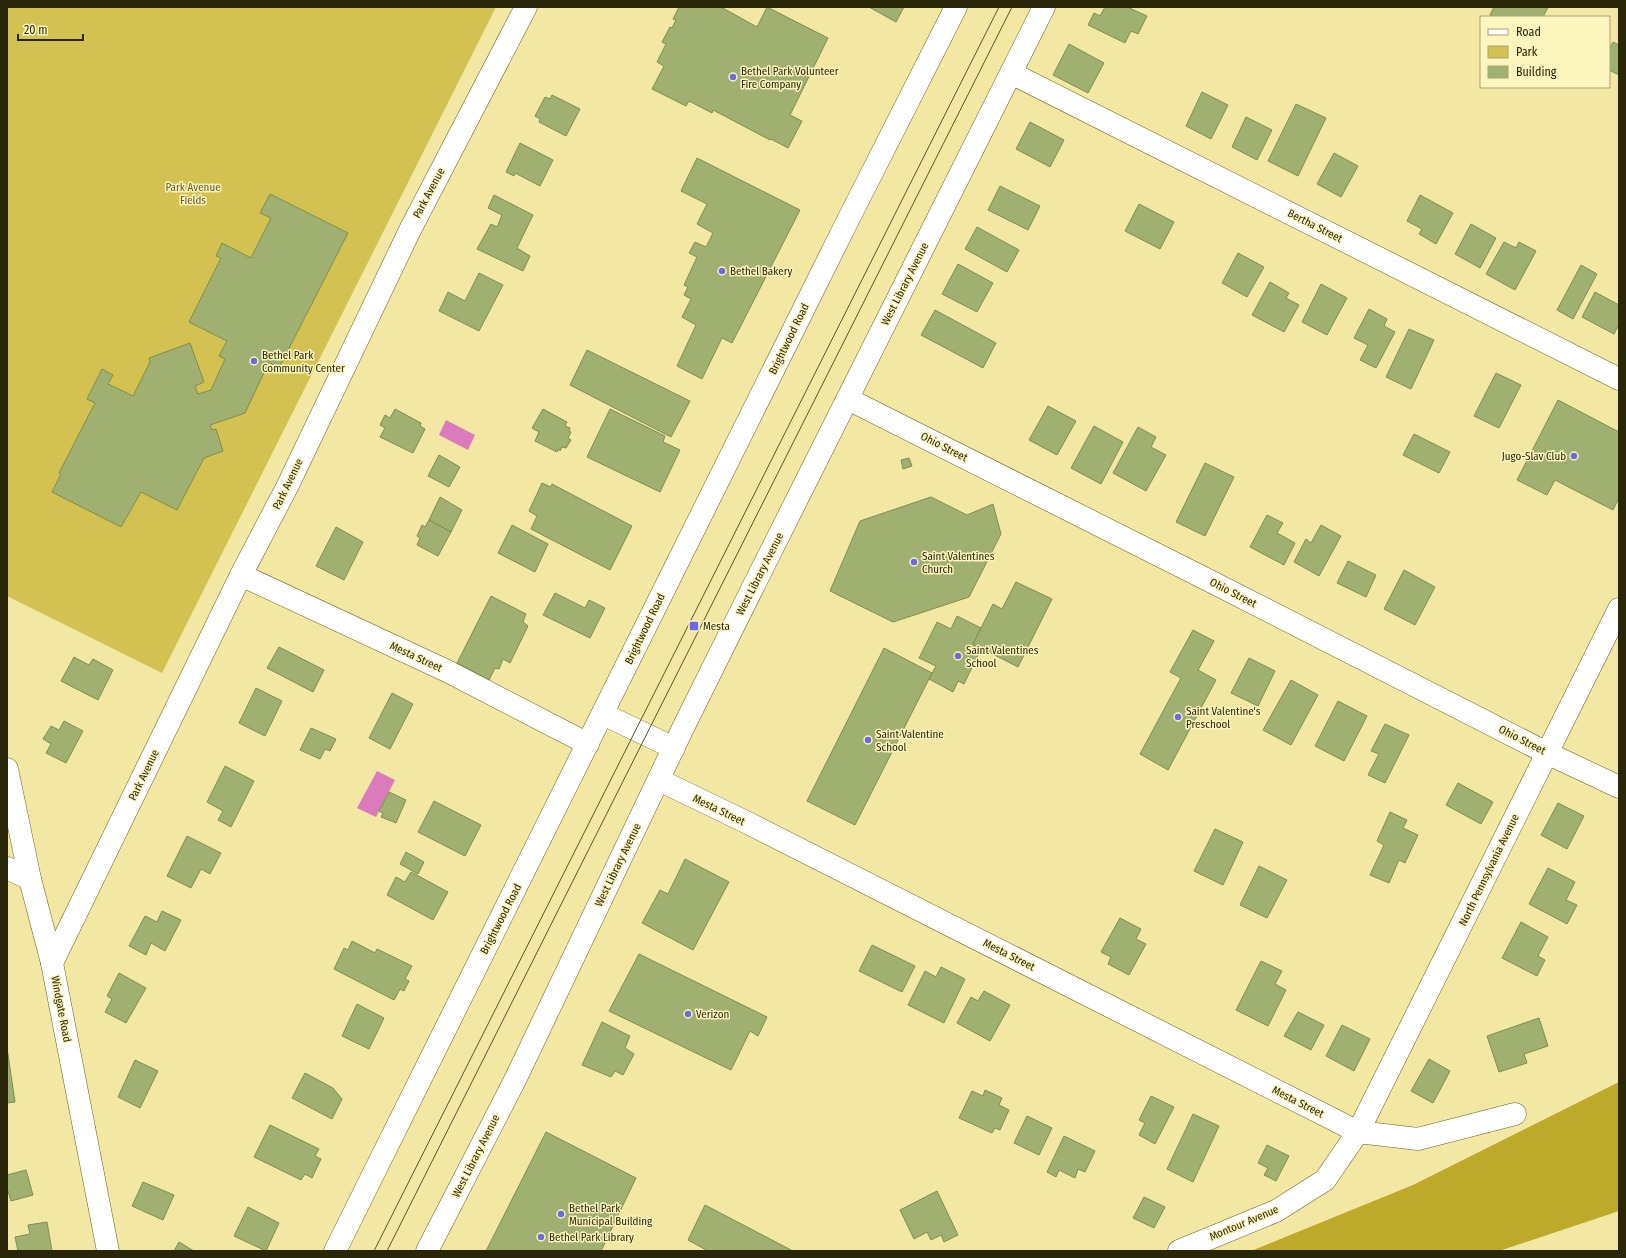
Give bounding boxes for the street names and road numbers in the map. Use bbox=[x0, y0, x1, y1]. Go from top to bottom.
street label: Park Avenue bbox=[410, 166, 448, 220]
street label: Bertha Street bbox=[1285, 207, 1345, 246]
street label: West Library Avenue bbox=[879, 240, 931, 328]
street label: Brightwood Road bbox=[766, 301, 812, 377]
street label: Ohio Street bbox=[918, 430, 970, 465]
street label: Park Avenue bbox=[270, 456, 306, 512]
street label: West Library Avenue bbox=[734, 530, 786, 618]
street label: Ohio Street bbox=[1207, 576, 1259, 611]
street label: Brightwood Road bbox=[622, 591, 668, 667]
street label: Mesta Street bbox=[388, 639, 445, 675]
street label: Ohio Street bbox=[1496, 723, 1548, 758]
street label: Park Avenue bbox=[126, 747, 162, 803]
street label: Mesta Street bbox=[691, 792, 748, 828]
street label: North Pennsylvania Avenue bbox=[1456, 812, 1522, 928]
street label: West Library Avenue bbox=[592, 821, 644, 909]
street label: Brightwood Road bbox=[478, 882, 524, 956]
street label: Mesta Street bbox=[981, 936, 1037, 974]
street label: Windgate Road bbox=[48, 975, 74, 1043]
street label: Mesta Street bbox=[1270, 1083, 1326, 1121]
street label: West Library Avenue bbox=[450, 1112, 502, 1200]
street label: Montour Avenue bbox=[1207, 1203, 1281, 1243]

